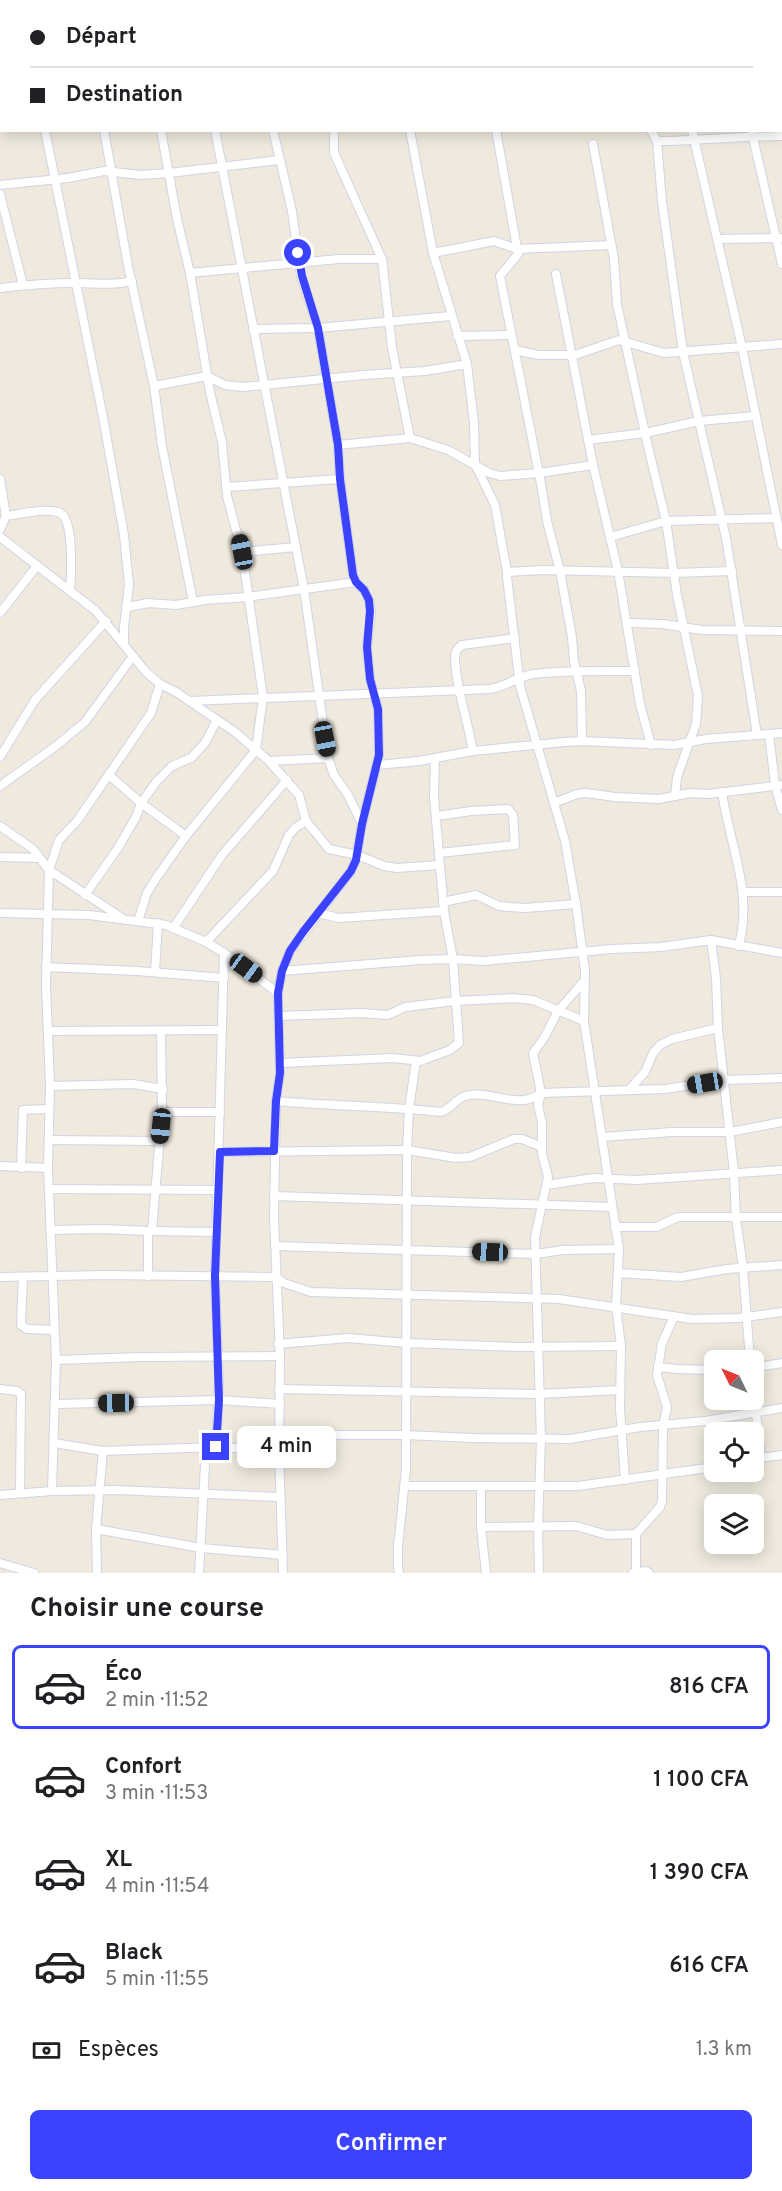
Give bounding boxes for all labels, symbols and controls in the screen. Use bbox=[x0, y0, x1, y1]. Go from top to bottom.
text: Départ bbox=[66, 24, 137, 51]
text: Destination bbox=[66, 82, 183, 109]
route start bbox=[284, 239, 311, 266]
car bbox=[230, 533, 254, 571]
car bbox=[313, 720, 337, 758]
car bbox=[226, 950, 266, 986]
car bbox=[686, 1071, 724, 1095]
car bbox=[150, 1107, 172, 1145]
car bbox=[472, 1242, 508, 1262]
north arrow bbox=[704, 1350, 764, 1410]
map controls bbox=[704, 1350, 764, 1554]
car bbox=[98, 1394, 134, 1412]
button: locate bbox=[704, 1422, 764, 1482]
callout: 4 min bbox=[237, 1426, 336, 1468]
route end bbox=[202, 1433, 229, 1460]
text: 4 min bbox=[260, 1434, 313, 1460]
button: layers bbox=[704, 1494, 764, 1554]
text: Choisir une course bbox=[30, 1592, 264, 1626]
icon: car bbox=[33, 1660, 87, 1714]
text: Éco bbox=[105, 1661, 142, 1688]
text: 816 CFA bbox=[669, 1674, 749, 1701]
text: 2 min · 11:52 bbox=[105, 1688, 209, 1714]
icon: car bbox=[33, 1753, 87, 1807]
text: Confort bbox=[105, 1754, 182, 1781]
text: 1 100 CFA bbox=[653, 1767, 749, 1794]
text: 3 min · 11:53 bbox=[105, 1781, 208, 1807]
icon: car bbox=[33, 1846, 87, 1900]
text: XL bbox=[105, 1847, 132, 1874]
text: 1 390 CFA bbox=[650, 1860, 749, 1887]
text: 4 min · 11:54 bbox=[105, 1874, 209, 1900]
icon: car bbox=[33, 1939, 87, 1993]
text: Black bbox=[105, 1940, 163, 1967]
text: 616 CFA bbox=[669, 1953, 749, 1980]
text: 5 min · 11:55 bbox=[105, 1967, 209, 1993]
icon: cash bbox=[30, 2034, 63, 2067]
text: Espèces bbox=[78, 2037, 159, 2064]
text: 1.3 km bbox=[696, 2037, 752, 2063]
button: Confirmer bbox=[30, 2110, 752, 2179]

